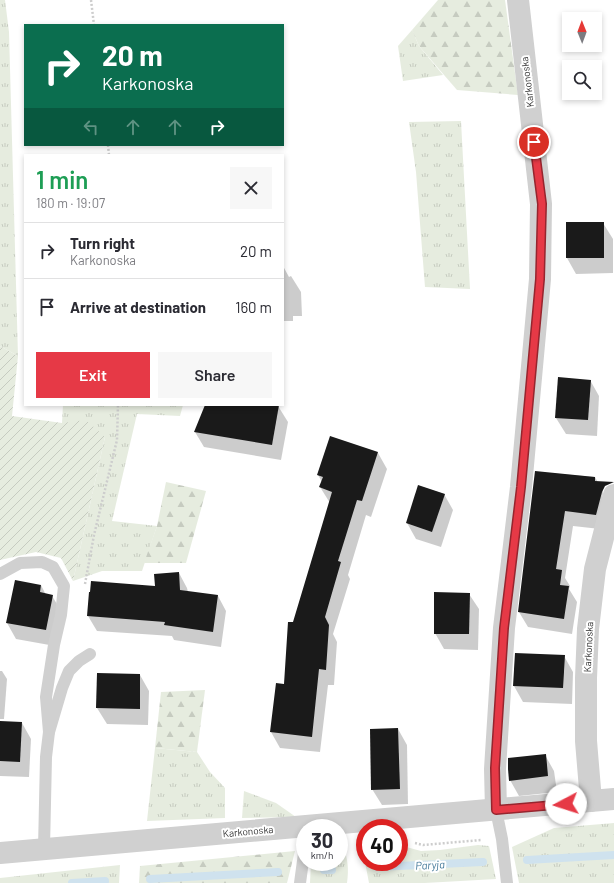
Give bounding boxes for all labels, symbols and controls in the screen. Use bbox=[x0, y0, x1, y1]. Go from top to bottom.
north arrow bbox=[562, 12, 602, 52]
map controls bbox=[562, 12, 602, 100]
text: 20 m bbox=[102, 38, 163, 72]
icon: right bbox=[36, 40, 88, 92]
street label: Karkonoska bbox=[518, 56, 536, 108]
button: search bbox=[562, 60, 602, 100]
text: Karkonoska bbox=[102, 72, 193, 94]
icon: left bbox=[80, 116, 102, 138]
icon: ahead bbox=[122, 116, 144, 138]
icon: ahead bbox=[164, 116, 186, 138]
icon: right bbox=[206, 116, 228, 138]
pin bbox=[517, 125, 551, 159]
icon: arrive bbox=[523, 131, 545, 153]
text: 1 min bbox=[36, 165, 88, 194]
button: close bbox=[230, 167, 272, 209]
text: 180 m · 19:07 bbox=[36, 195, 105, 211]
text: Turn right bbox=[70, 234, 135, 252]
icon: right bbox=[36, 240, 58, 262]
text: 20 m bbox=[240, 242, 272, 260]
text: Karkonoska bbox=[70, 252, 136, 268]
icon: arrive bbox=[36, 296, 58, 318]
text: Arrive at destination bbox=[70, 298, 206, 316]
text: 160 m bbox=[235, 298, 272, 316]
button: Exit bbox=[36, 352, 150, 398]
button: Share bbox=[158, 352, 272, 398]
street label: Karkonoska bbox=[581, 621, 595, 673]
position arrow bbox=[545, 783, 587, 825]
speed limit sign: 40 bbox=[356, 819, 408, 871]
street label: Karkonoska bbox=[222, 823, 274, 839]
text: 30 bbox=[311, 828, 333, 852]
text: km/h bbox=[311, 849, 333, 861]
water label: Paryja bbox=[415, 857, 445, 872]

